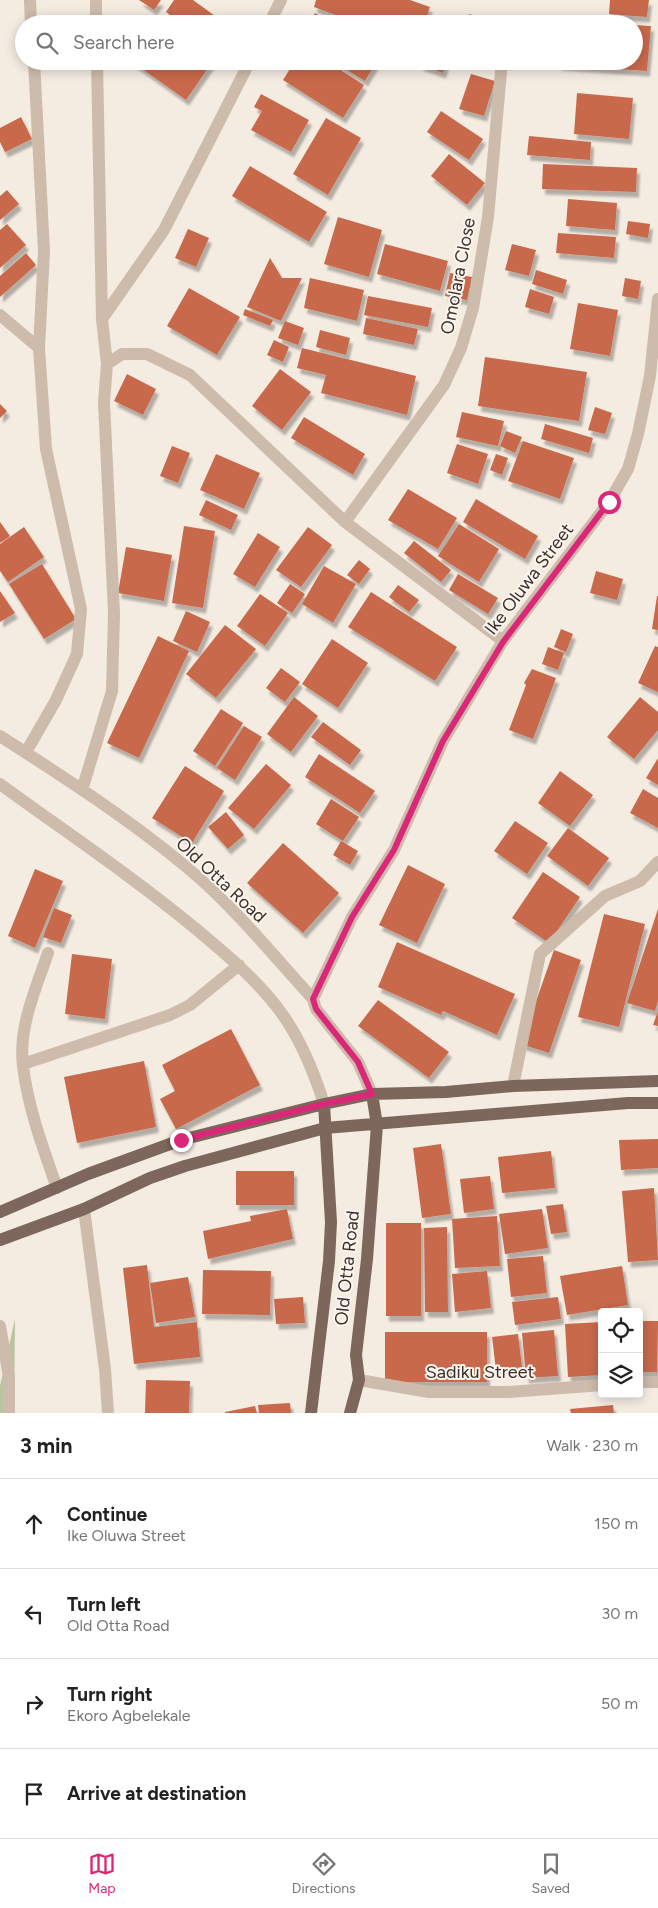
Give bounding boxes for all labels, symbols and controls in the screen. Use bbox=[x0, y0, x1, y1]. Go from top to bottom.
search box bbox=[15, 15, 643, 70]
icon: search bbox=[33, 29, 61, 57]
text: Search here bbox=[73, 31, 175, 54]
street label: Omolara Close bbox=[436, 216, 480, 336]
route start bbox=[598, 491, 621, 514]
street label: Ike Oluwa Street bbox=[480, 519, 578, 639]
street label: Old Otta Road bbox=[171, 833, 271, 927]
route end bbox=[170, 1129, 193, 1152]
street label: Old Otta Road bbox=[330, 1209, 364, 1327]
map controls bbox=[598, 1308, 643, 1398]
button: locate bbox=[598, 1308, 643, 1353]
button: layers bbox=[598, 1353, 643, 1398]
street label: Sadiku Street bbox=[426, 1361, 534, 1383]
text: 3 min bbox=[20, 1433, 72, 1458]
text: Walk · 230 m bbox=[546, 1436, 638, 1455]
text: Continue bbox=[67, 1503, 147, 1526]
icon: ahead bbox=[20, 1510, 48, 1538]
text: 150 m bbox=[594, 1514, 638, 1533]
text: Ike Oluwa Street bbox=[67, 1526, 186, 1545]
text: Turn left bbox=[67, 1593, 141, 1616]
icon: left bbox=[20, 1600, 48, 1628]
text: 30 m bbox=[601, 1604, 638, 1623]
text: Old Otta Road bbox=[67, 1616, 170, 1635]
text: Turn right bbox=[67, 1683, 153, 1706]
icon: right bbox=[20, 1690, 48, 1718]
text: 50 m bbox=[601, 1694, 638, 1713]
text: Ekoro Agbelekale bbox=[67, 1706, 190, 1725]
icon: arrive bbox=[20, 1780, 48, 1808]
text: Arrive at destination bbox=[67, 1782, 246, 1805]
tab: Map bbox=[88, 1850, 116, 1897]
tab: Directions bbox=[292, 1850, 356, 1897]
tab: Saved bbox=[531, 1850, 570, 1897]

